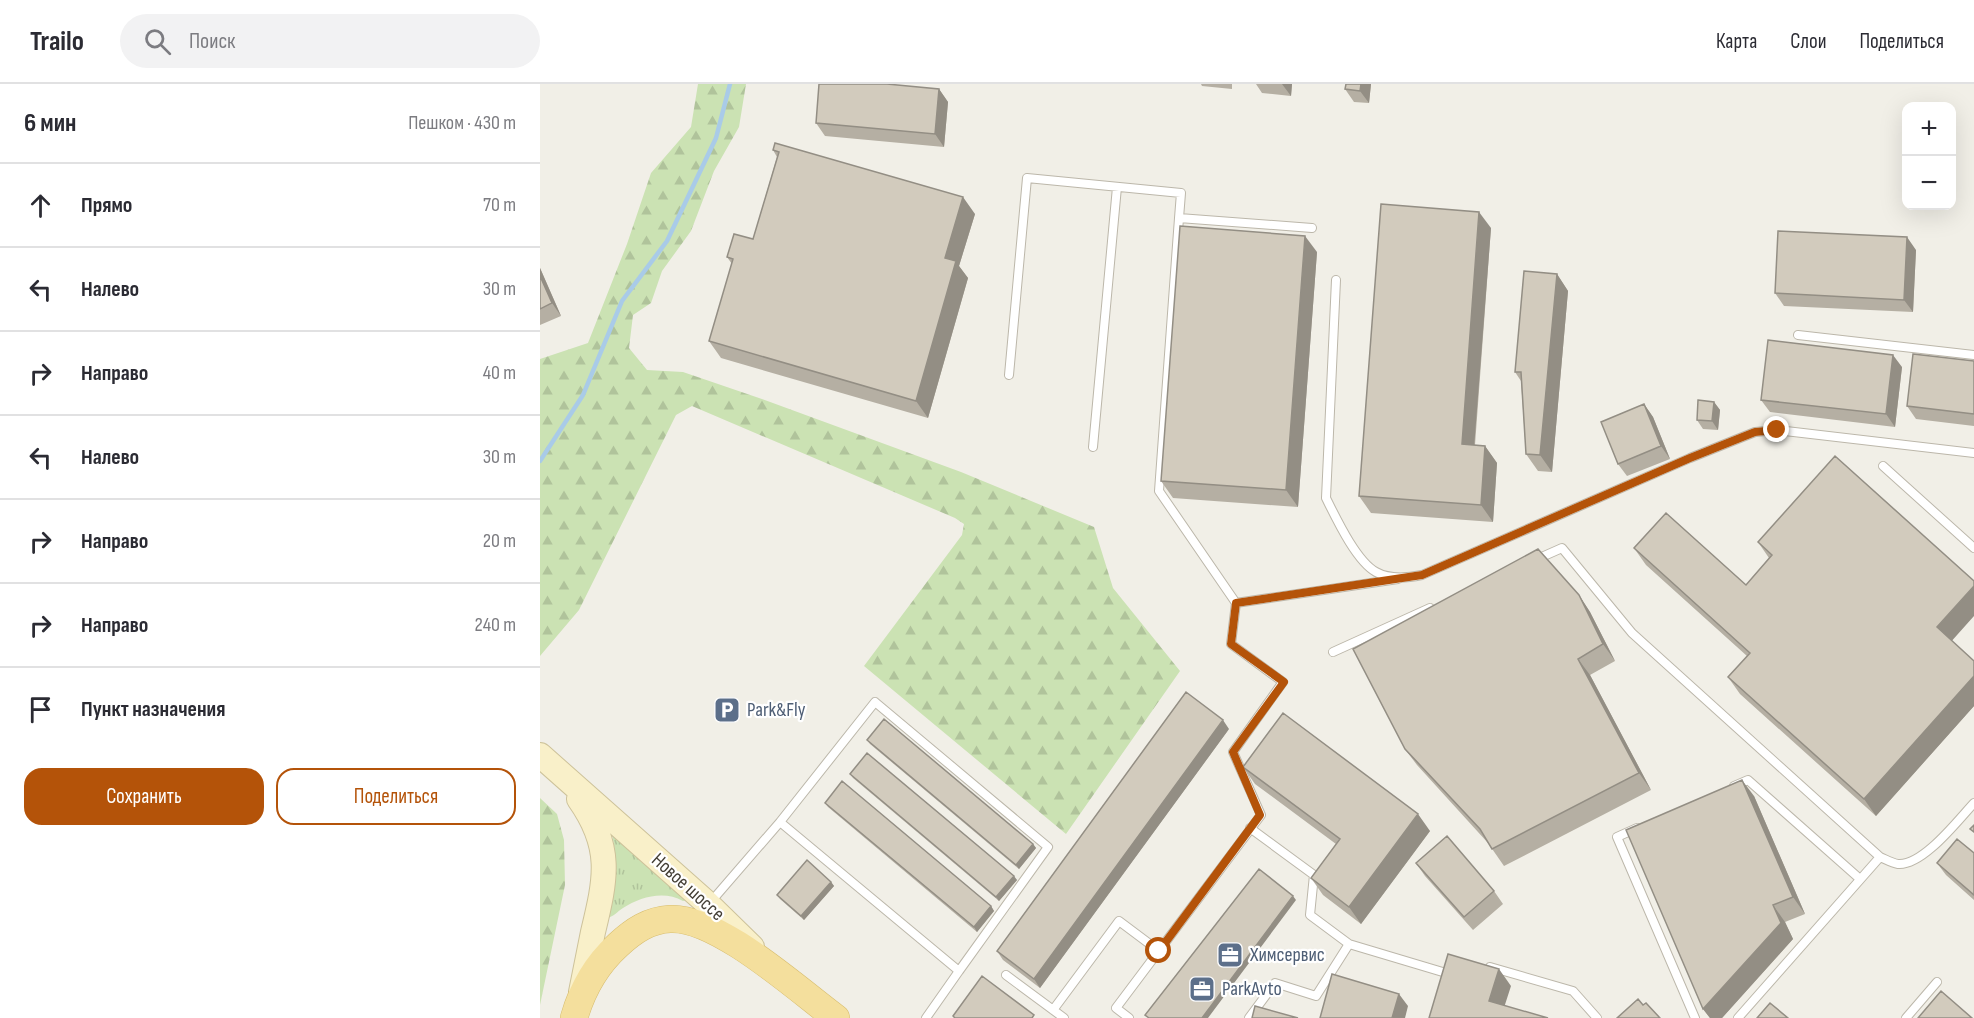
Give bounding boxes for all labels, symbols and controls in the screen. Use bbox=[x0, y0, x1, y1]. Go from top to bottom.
search box bbox=[120, 14, 540, 68]
text: Trailo bbox=[30, 25, 84, 58]
icon: search bbox=[141, 25, 174, 58]
text: Поиск bbox=[189, 28, 235, 55]
text: Карта bbox=[1716, 29, 1757, 54]
text: Слои bbox=[1790, 29, 1826, 54]
text: Поделиться bbox=[1859, 29, 1944, 54]
map controls bbox=[1902, 102, 1956, 210]
button: + bbox=[1902, 102, 1956, 156]
text: 6 мин bbox=[24, 108, 76, 139]
text: Пешком · 430 m bbox=[408, 111, 516, 135]
button: − bbox=[1902, 156, 1956, 210]
icon: ahead bbox=[24, 189, 57, 222]
text: Прямо bbox=[81, 192, 132, 219]
text: 70 m bbox=[483, 193, 516, 217]
icon: left bbox=[24, 273, 57, 306]
text: Налево bbox=[81, 276, 139, 303]
text: 30 m bbox=[483, 277, 516, 301]
icon: right bbox=[24, 357, 57, 390]
text: Направо bbox=[81, 360, 148, 387]
text: 40 m bbox=[483, 361, 516, 385]
route end bbox=[1763, 416, 1789, 442]
icon: left bbox=[24, 441, 57, 474]
text: Налево bbox=[81, 444, 139, 471]
text: 30 m bbox=[483, 445, 516, 469]
icon: right bbox=[24, 525, 57, 558]
text: Направо bbox=[81, 528, 148, 555]
text: 20 m bbox=[483, 529, 516, 553]
icon: right bbox=[24, 609, 57, 642]
text: Направо bbox=[81, 612, 148, 639]
text: 240 m bbox=[475, 613, 516, 637]
icon: arrive bbox=[24, 693, 57, 726]
parking icon: Park&Fly bbox=[712, 695, 742, 725]
text: Пункт назначения bbox=[81, 696, 225, 723]
place label: Park&Fly bbox=[747, 698, 806, 722]
button: Сохранить bbox=[24, 768, 264, 825]
button: Поделиться bbox=[276, 768, 516, 825]
street label: Новое шоссе bbox=[647, 848, 729, 926]
route start bbox=[1145, 937, 1171, 963]
office icon: Химсервис bbox=[1215, 940, 1245, 970]
place label: Химсервис bbox=[1249, 943, 1325, 967]
office icon: ParkAvto bbox=[1187, 974, 1217, 1004]
place label: ParkAvto bbox=[1222, 977, 1282, 1001]

